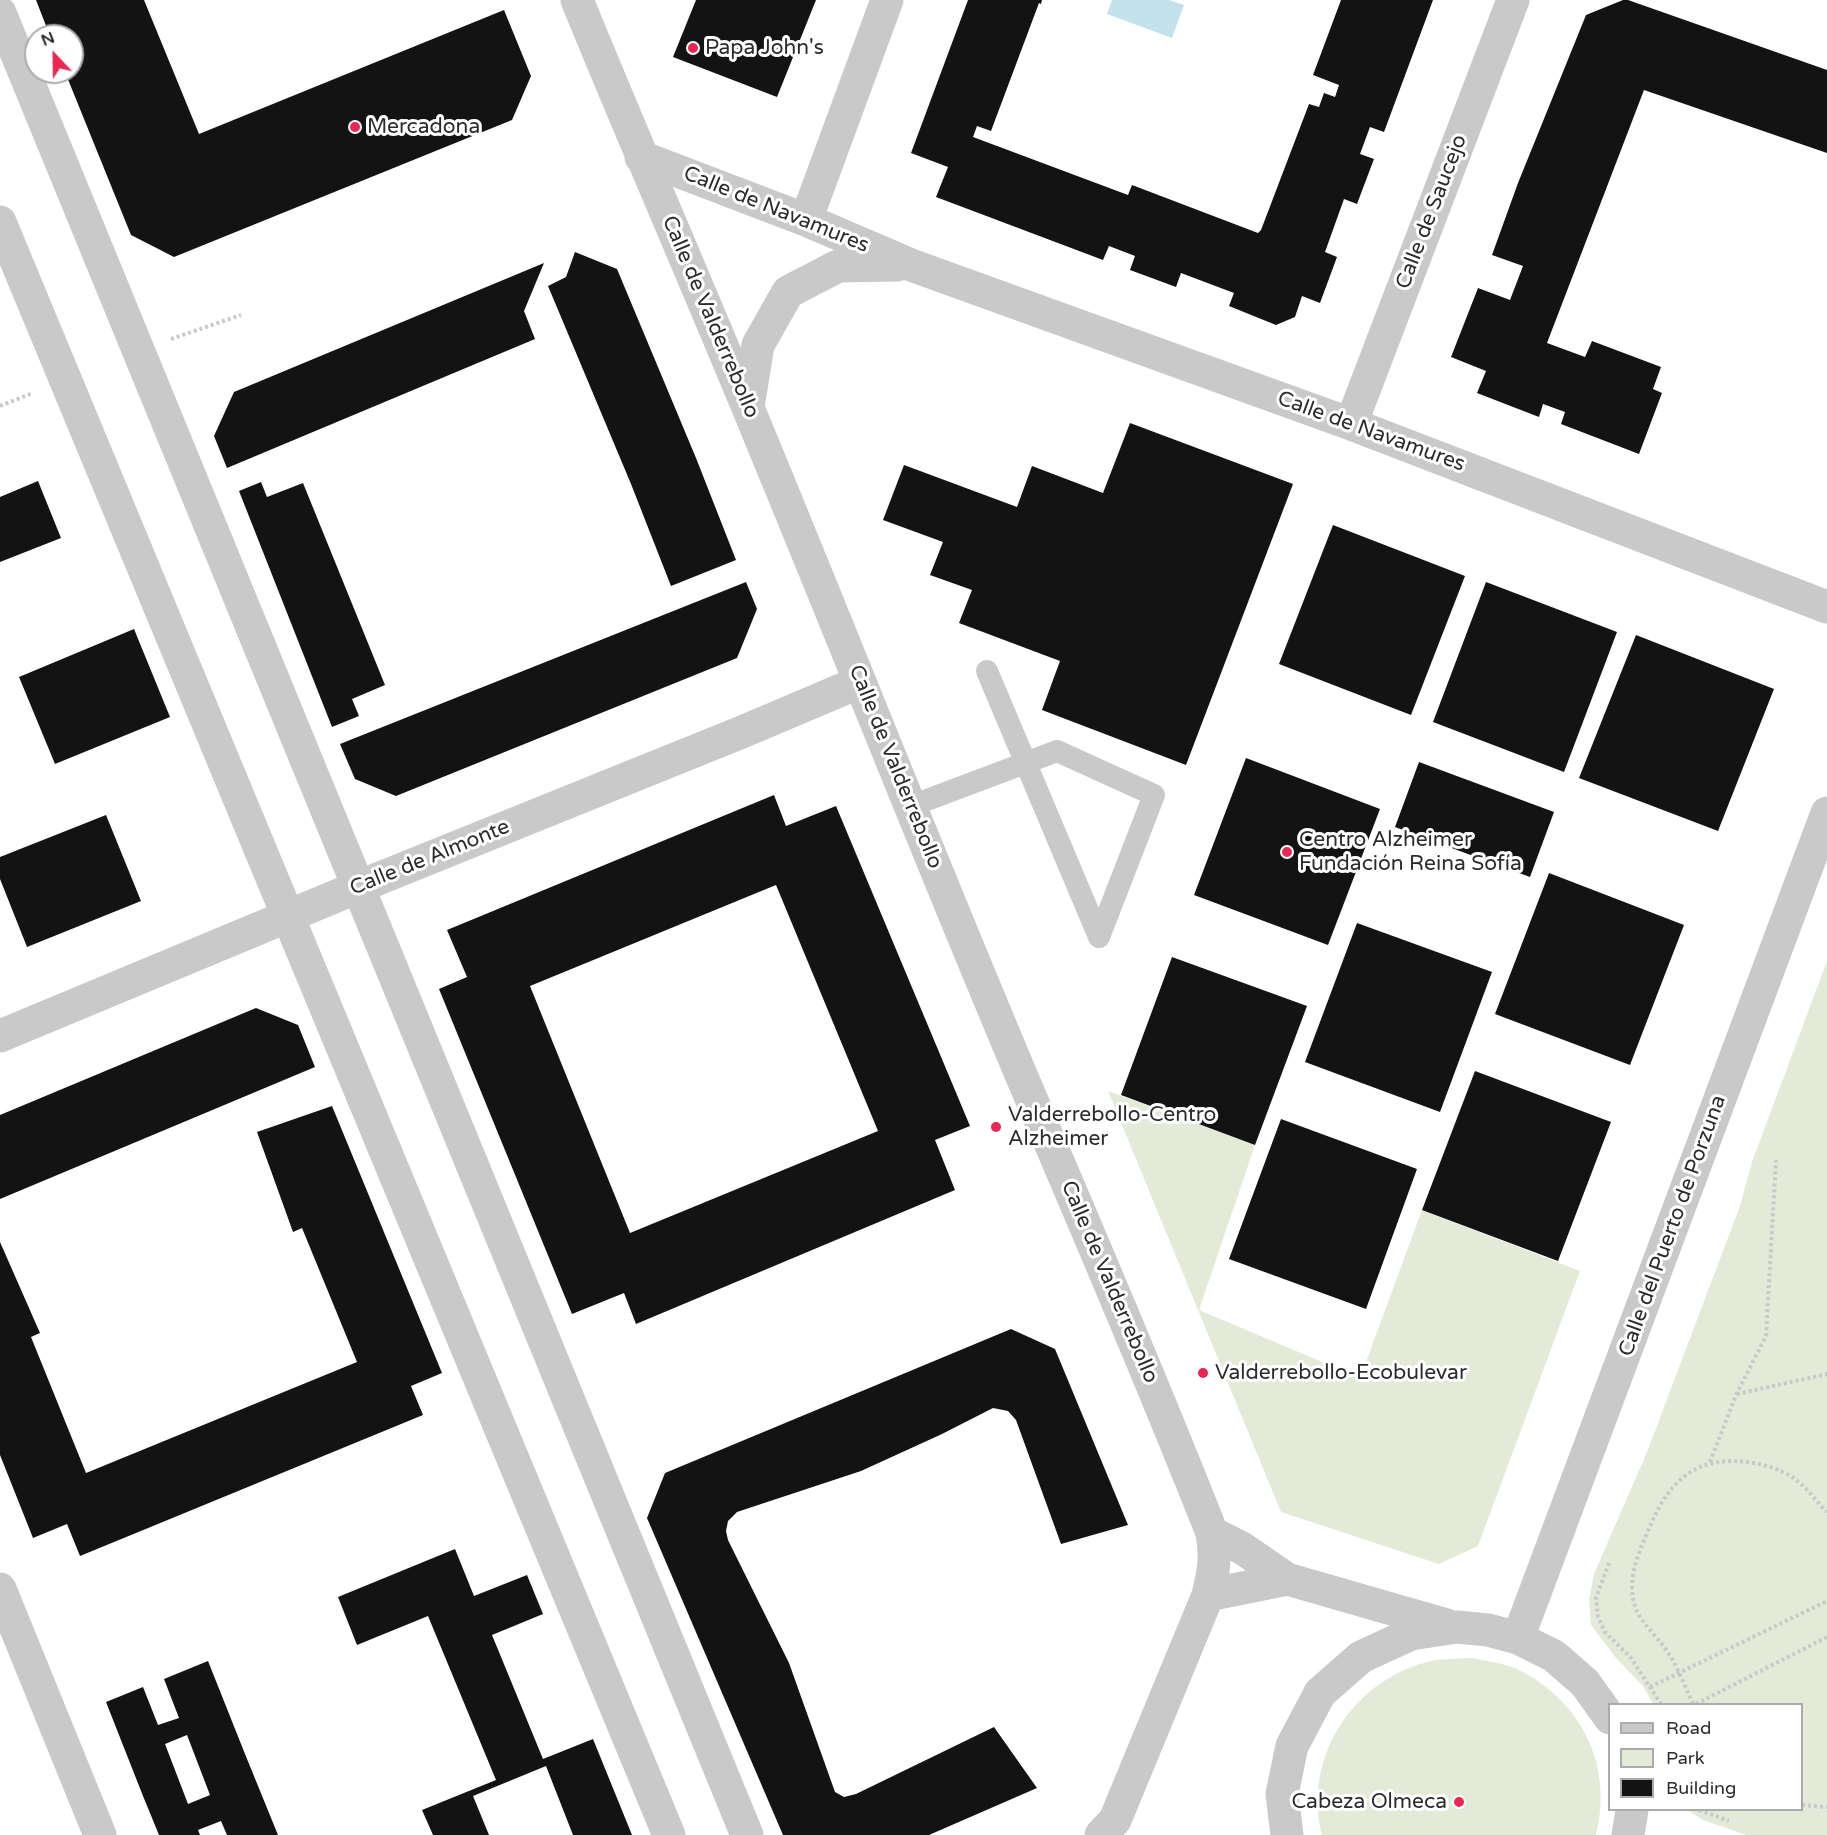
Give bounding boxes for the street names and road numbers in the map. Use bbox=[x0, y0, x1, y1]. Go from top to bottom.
street label: Calle de Saucejo bbox=[1391, 131, 1473, 293]
street label: Calle de Navamures bbox=[680, 161, 872, 259]
street label: Calle de Valderrebollo bbox=[656, 212, 764, 422]
street label: Calle de Navamures bbox=[1274, 386, 1468, 478]
street label: Calle de Valderrebollo bbox=[843, 662, 947, 872]
street label: Calle de Almonte bbox=[347, 814, 513, 902]
street label: Calle del Puerto de Porzuna bbox=[1614, 1092, 1732, 1360]
street label: Calle de Valderrebollo bbox=[1055, 1177, 1163, 1387]

